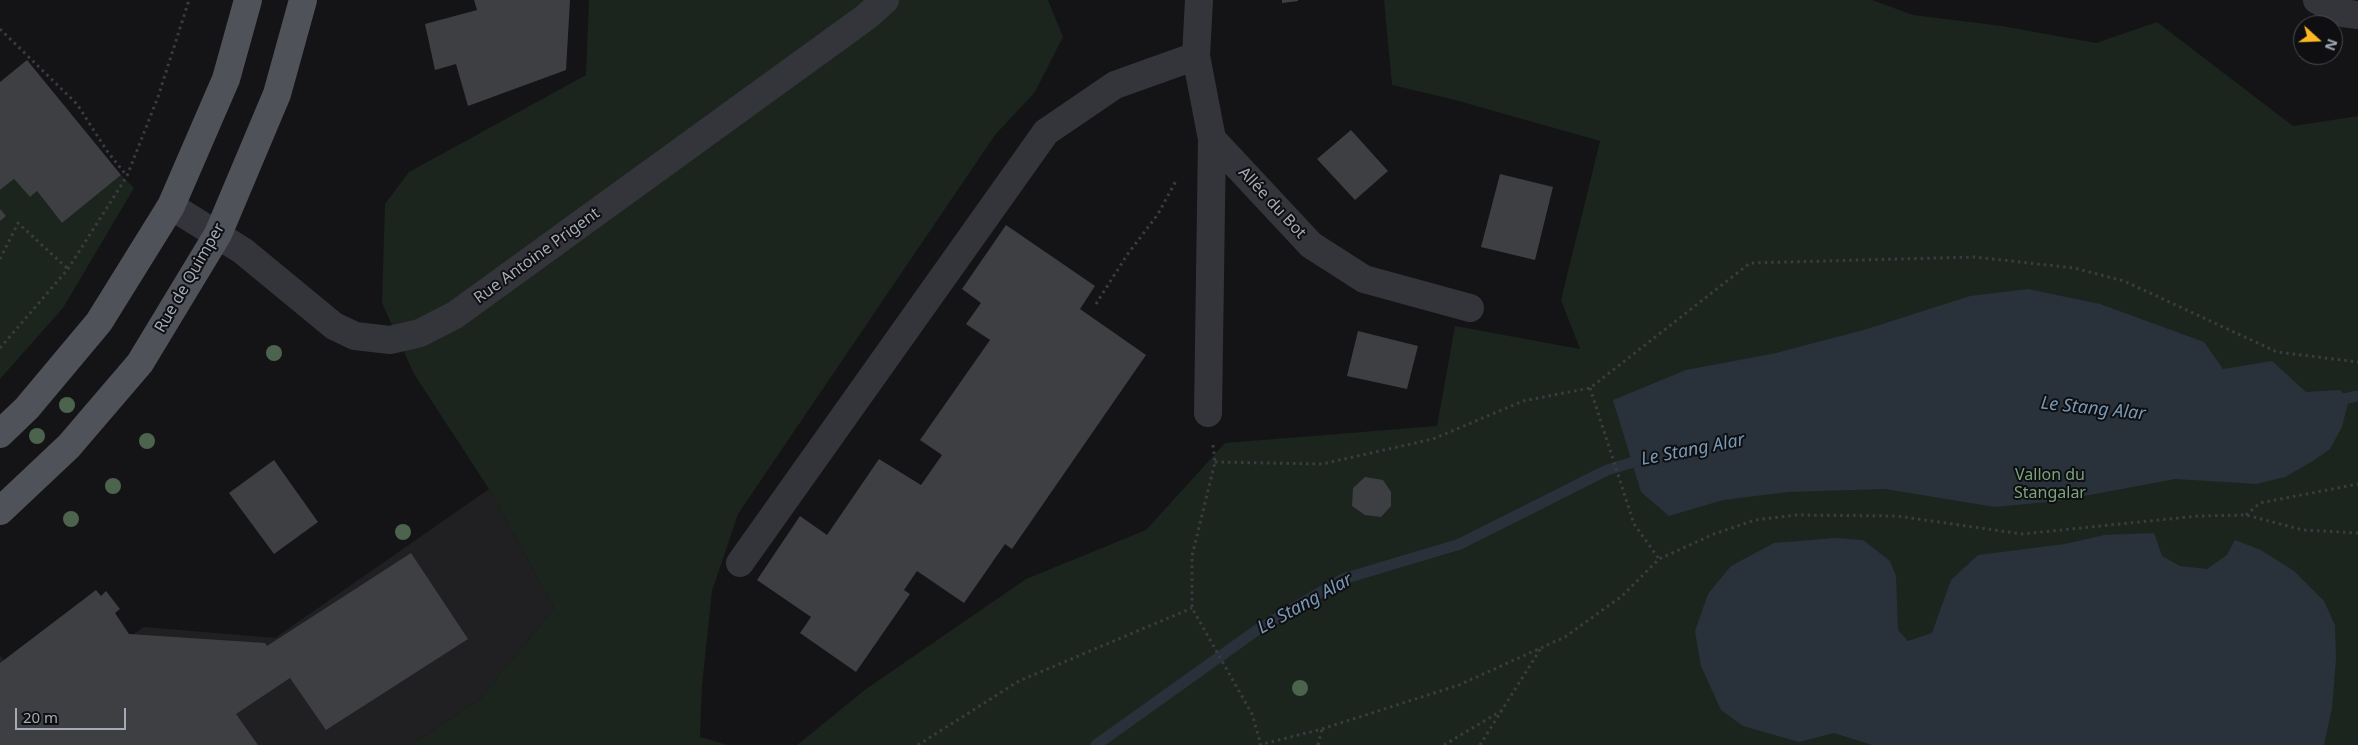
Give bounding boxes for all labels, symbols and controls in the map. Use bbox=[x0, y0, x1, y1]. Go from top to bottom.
north arrow bbox=[2293, 15, 2343, 65]
text: N bbox=[2321, 36, 2343, 54]
street label: Allée du Bot bbox=[1234, 163, 1310, 243]
street label: Rue Antoine Prigent bbox=[470, 204, 604, 308]
street label: Rue de Quimper bbox=[151, 220, 229, 336]
water label: Le Stang Alar bbox=[2040, 393, 2146, 425]
water label: Le Stang Alar bbox=[1639, 429, 1747, 471]
park label: Vallon du Stangalar bbox=[2014, 465, 2086, 503]
water label: Le Stang Alar bbox=[1254, 569, 1356, 639]
scale bar bbox=[18, 698, 129, 730]
text: 20 m bbox=[23, 707, 58, 727]

